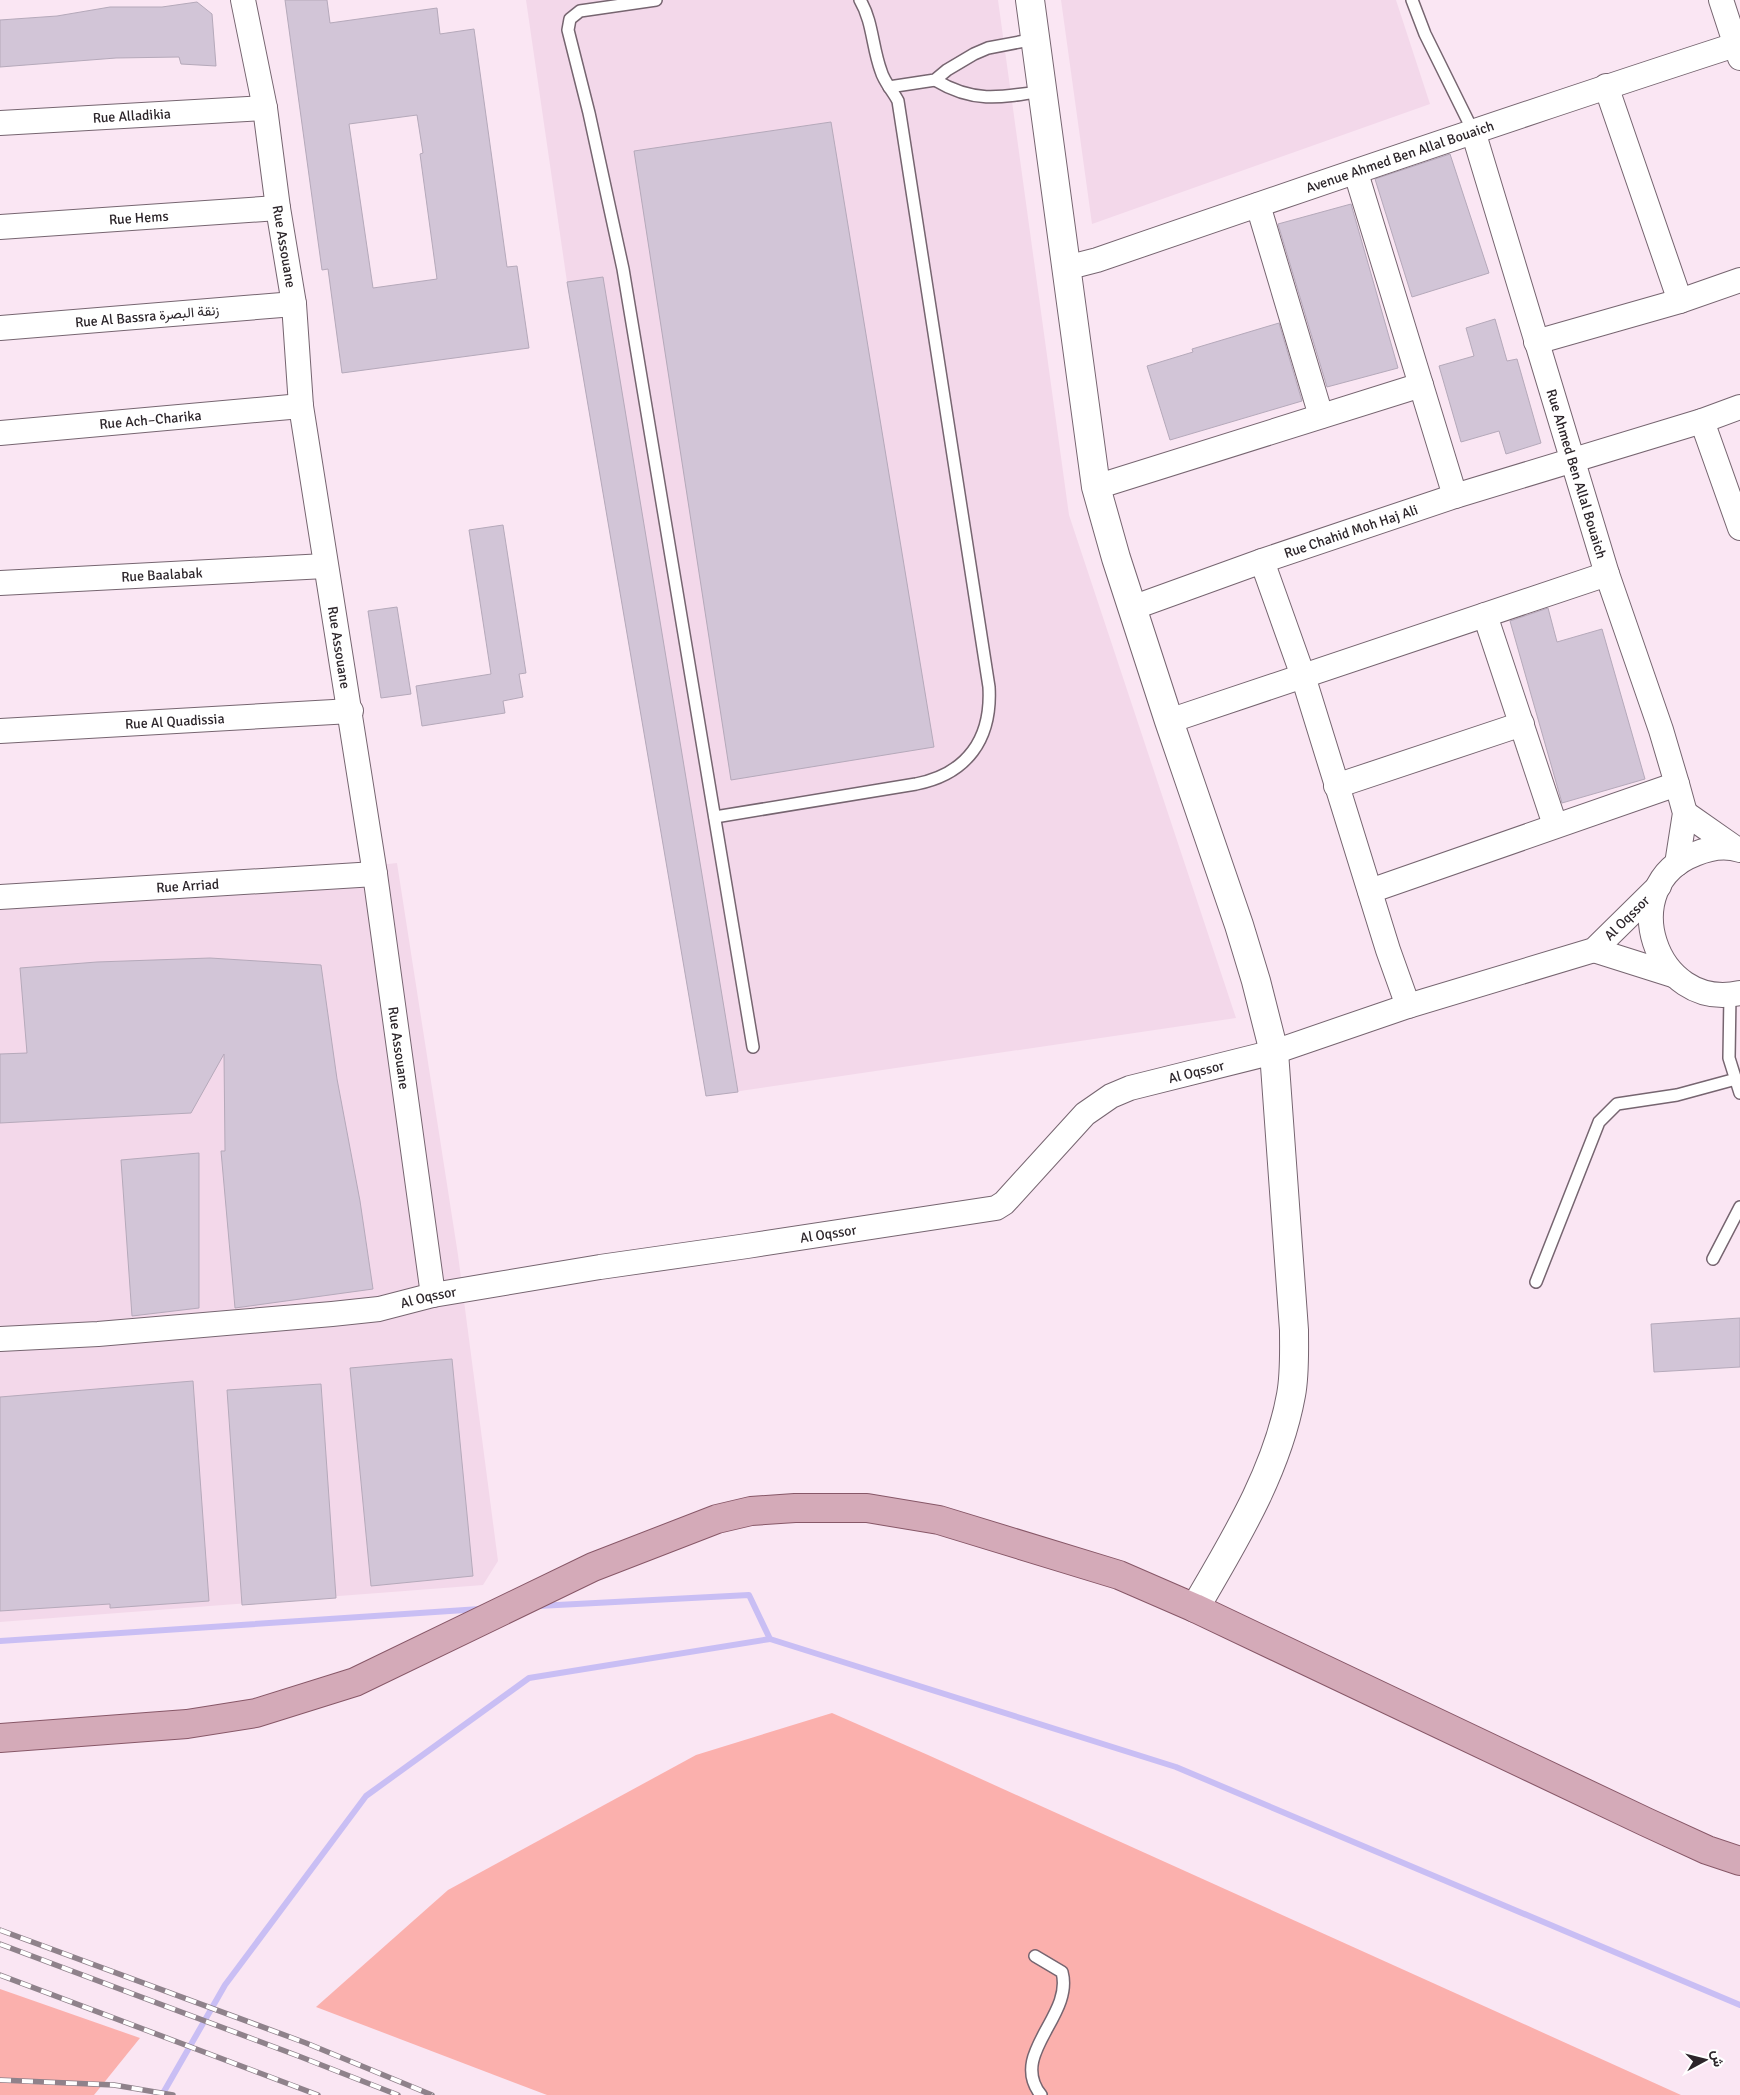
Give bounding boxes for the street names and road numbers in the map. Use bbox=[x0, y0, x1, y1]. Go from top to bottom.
street label: Rue Alladikia bbox=[92, 105, 171, 127]
street label: Avenue Ahmed Ben Allal Bouaich bbox=[1304, 117, 1496, 197]
street label: Rue Assouane bbox=[269, 204, 299, 289]
street label: Rue Hems bbox=[108, 208, 169, 229]
street label: Rue Al Bassra زنقة البصرة bbox=[74, 302, 220, 331]
street label: Rue Ahmed Ben Allal Bouaich bbox=[1542, 387, 1610, 561]
street label: Rue Ach–Charika bbox=[99, 407, 202, 433]
street label: Rue Chahid Moh Haj Ali bbox=[1282, 501, 1420, 562]
street label: Rue Baalabak bbox=[121, 564, 203, 586]
street label: Rue Assouane bbox=[324, 605, 354, 690]
street label: Rue Al Quadissia bbox=[125, 710, 225, 733]
street label: Rue Arriad bbox=[156, 876, 220, 896]
street label: Al Oqssor bbox=[1601, 892, 1654, 944]
street label: Rue Assouane bbox=[384, 1006, 413, 1090]
street label: Al Oqssor bbox=[1167, 1057, 1227, 1087]
street label: Al Oqssor bbox=[799, 1221, 859, 1247]
street label: Al Oqssor bbox=[399, 1283, 458, 1312]

